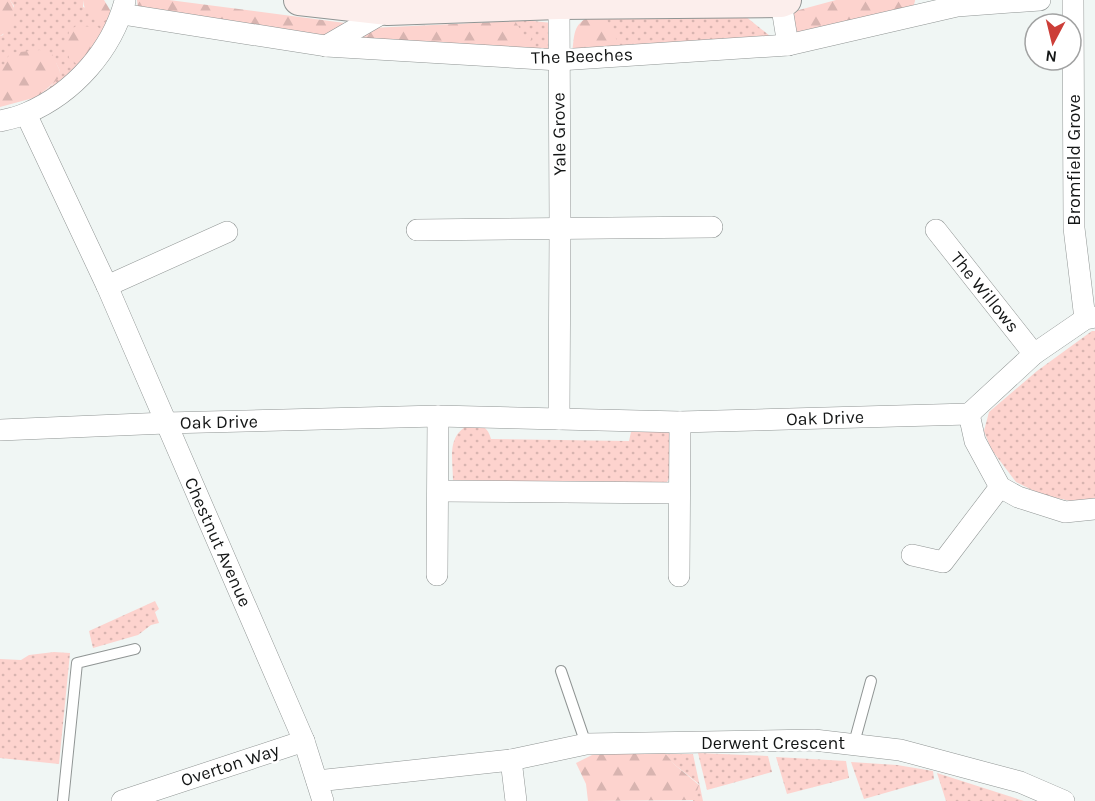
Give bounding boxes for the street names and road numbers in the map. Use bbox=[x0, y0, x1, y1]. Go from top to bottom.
street label: The Beeches bbox=[531, 43, 633, 69]
street label: Yale Grove bbox=[547, 92, 571, 176]
street label: Bromfield Grove bbox=[1063, 94, 1085, 226]
street label: The Willows bbox=[946, 247, 1024, 337]
street label: Oak Drive bbox=[786, 406, 864, 430]
street label: Oak Drive bbox=[180, 410, 258, 434]
street label: Chestnut Avenue bbox=[180, 474, 256, 610]
street label: Derwent Crescent bbox=[701, 732, 845, 754]
street label: Overton Way bbox=[178, 739, 282, 791]

